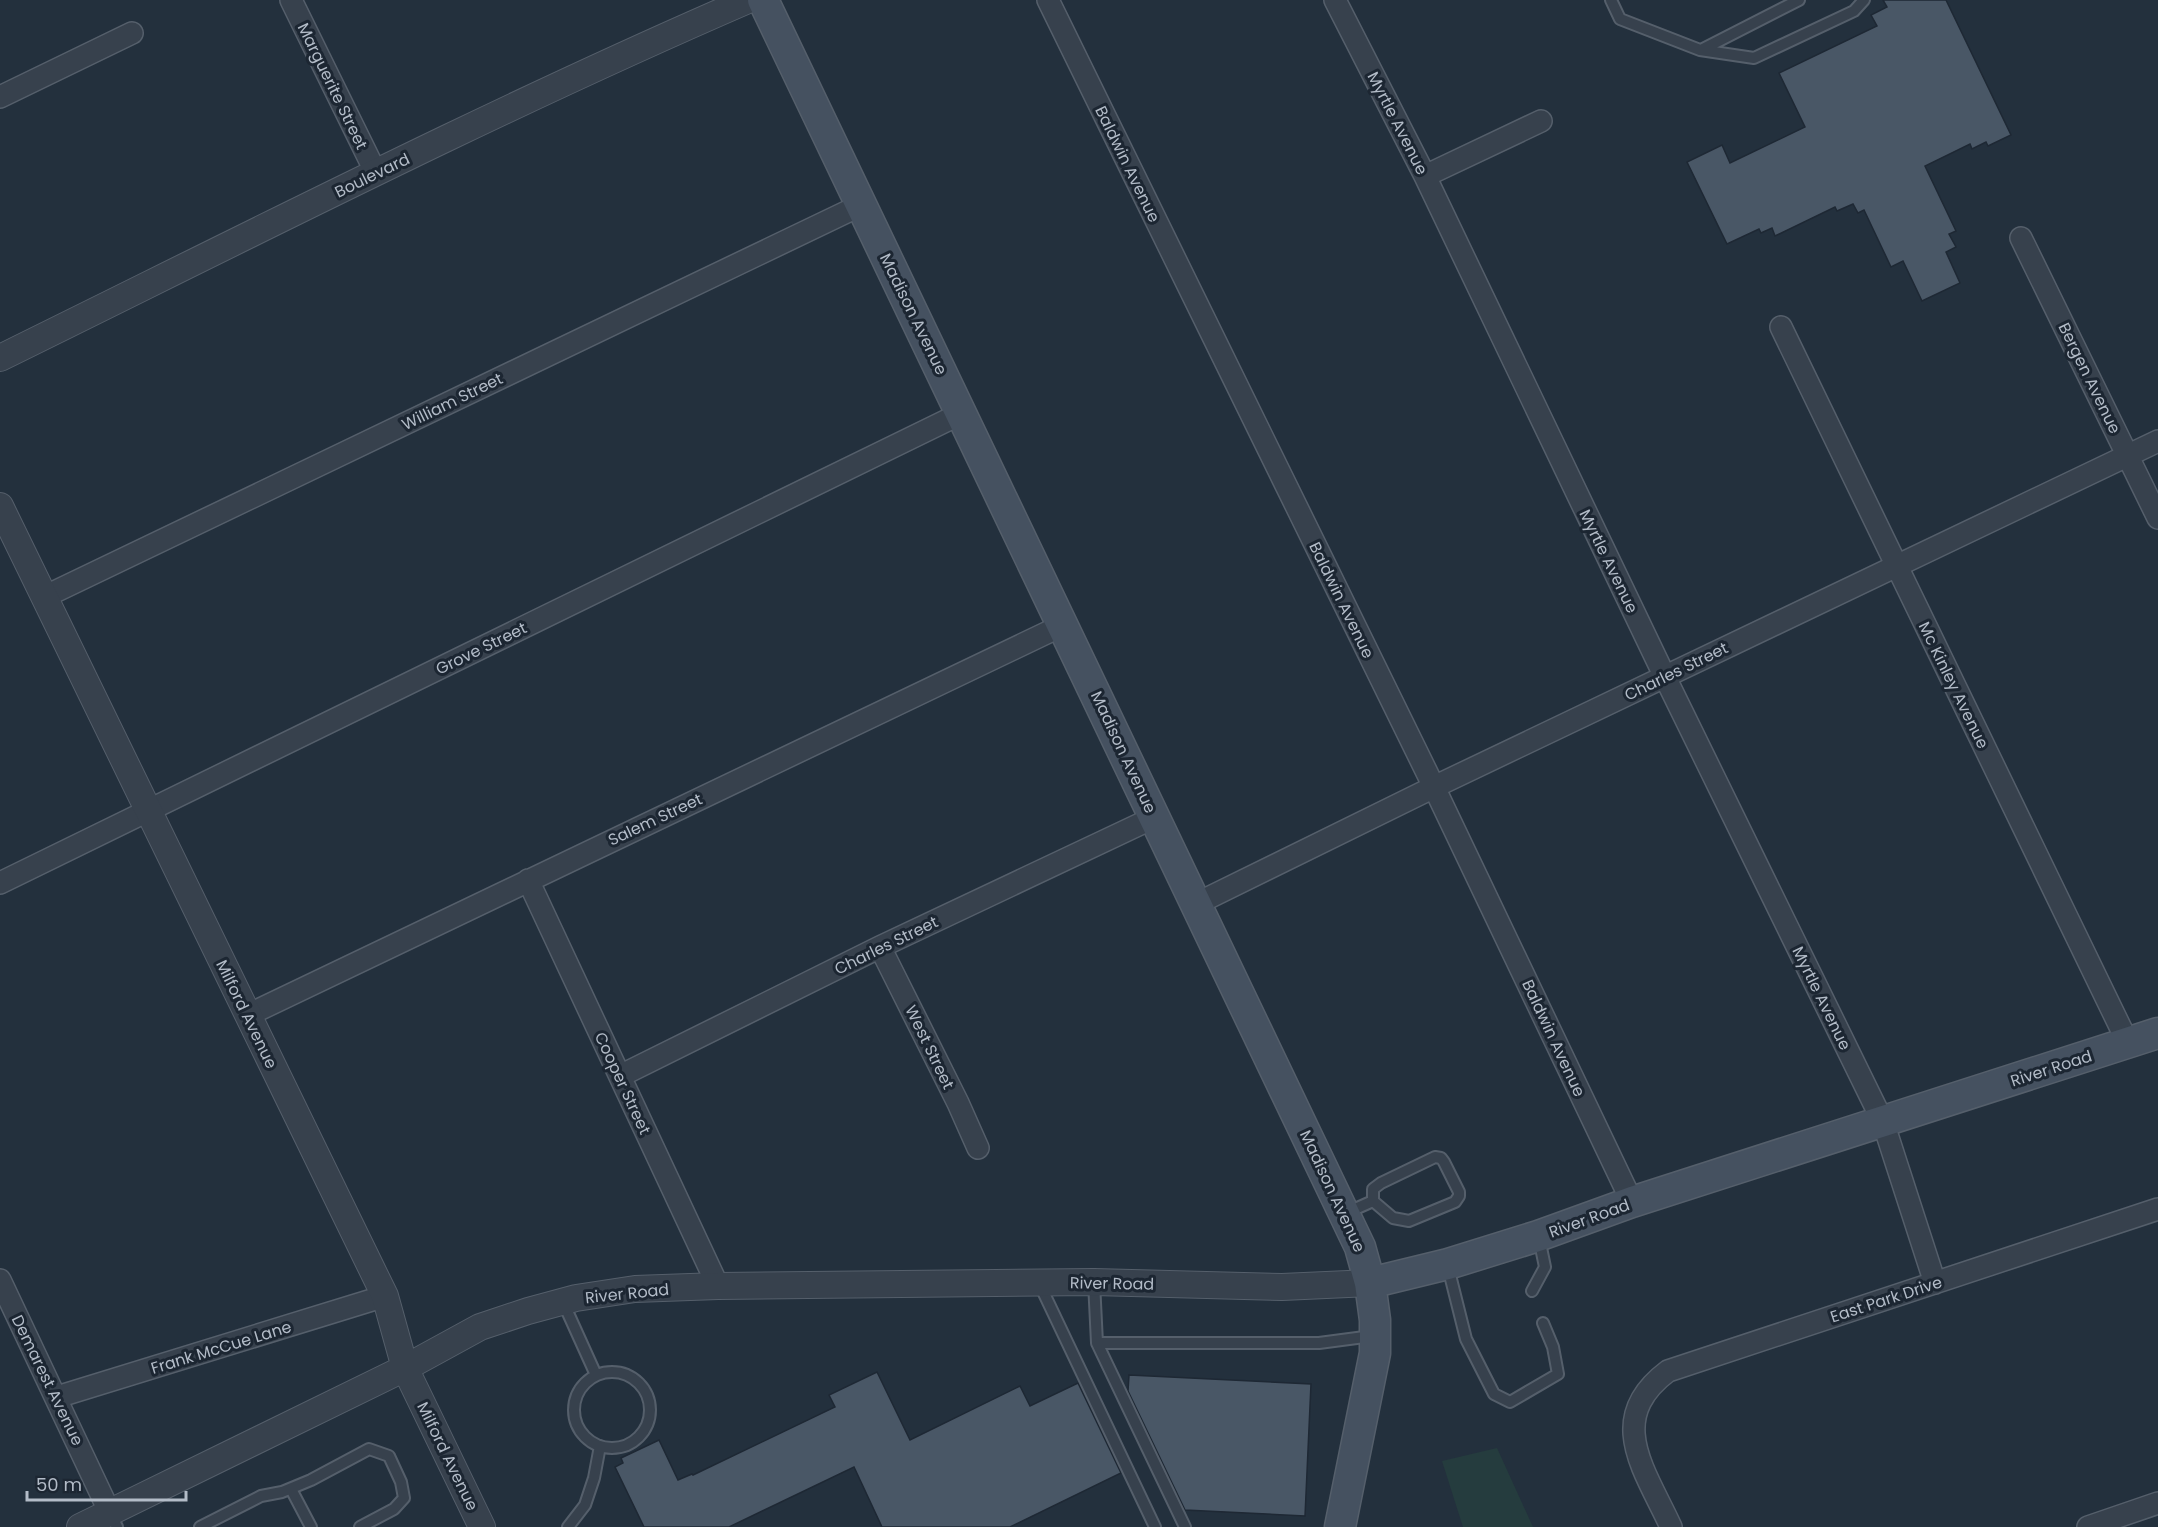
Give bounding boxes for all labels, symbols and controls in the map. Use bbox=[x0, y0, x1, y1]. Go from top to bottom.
street label: Marguerite Street bbox=[292, 19, 373, 154]
street label: Myrtle Avenue bbox=[1362, 68, 1433, 179]
street label: Baldwin Avenue bbox=[1089, 102, 1166, 226]
street label: Boulevard bbox=[331, 147, 414, 203]
street label: Madison Avenue bbox=[874, 250, 953, 379]
street label: Bergen Avenue bbox=[2053, 319, 2126, 438]
street label: William Street bbox=[398, 367, 507, 436]
street label: Myrtle Avenue bbox=[1573, 505, 1644, 617]
street label: Baldwin Avenue bbox=[1303, 538, 1380, 662]
street label: Grove Street bbox=[432, 616, 531, 680]
street label: Mc Kinley Avenue bbox=[1913, 618, 1994, 753]
street label: Charles Street bbox=[1621, 636, 1732, 706]
street label: Madison Avenue bbox=[1085, 687, 1162, 817]
street label: Salem Street bbox=[604, 787, 706, 851]
street label: Charles Street bbox=[831, 910, 942, 980]
street label: Myrtle Avenue bbox=[1786, 942, 1857, 1054]
street label: Milford Avenue bbox=[210, 956, 283, 1072]
street label: Baldwin Avenue bbox=[1516, 976, 1591, 1101]
street label: West Street bbox=[899, 1001, 960, 1093]
street label: Cooper Street bbox=[589, 1028, 656, 1138]
street label: River Road bbox=[2007, 1044, 2095, 1092]
street label: Madison Avenue bbox=[1294, 1126, 1371, 1256]
street label: River Road bbox=[1546, 1193, 1633, 1244]
street label: River Road bbox=[1070, 1271, 1154, 1296]
street label: East Park Drive bbox=[1827, 1271, 1945, 1328]
street label: River Road bbox=[584, 1278, 670, 1309]
street label: Demarest Avenue bbox=[6, 1311, 89, 1450]
street label: Frank McCue Lane bbox=[148, 1315, 294, 1380]
street label: Milford Avenue bbox=[411, 1398, 484, 1514]
scale bar bbox=[27, 1464, 186, 1502]
text: 50 m bbox=[36, 1472, 82, 1497]

